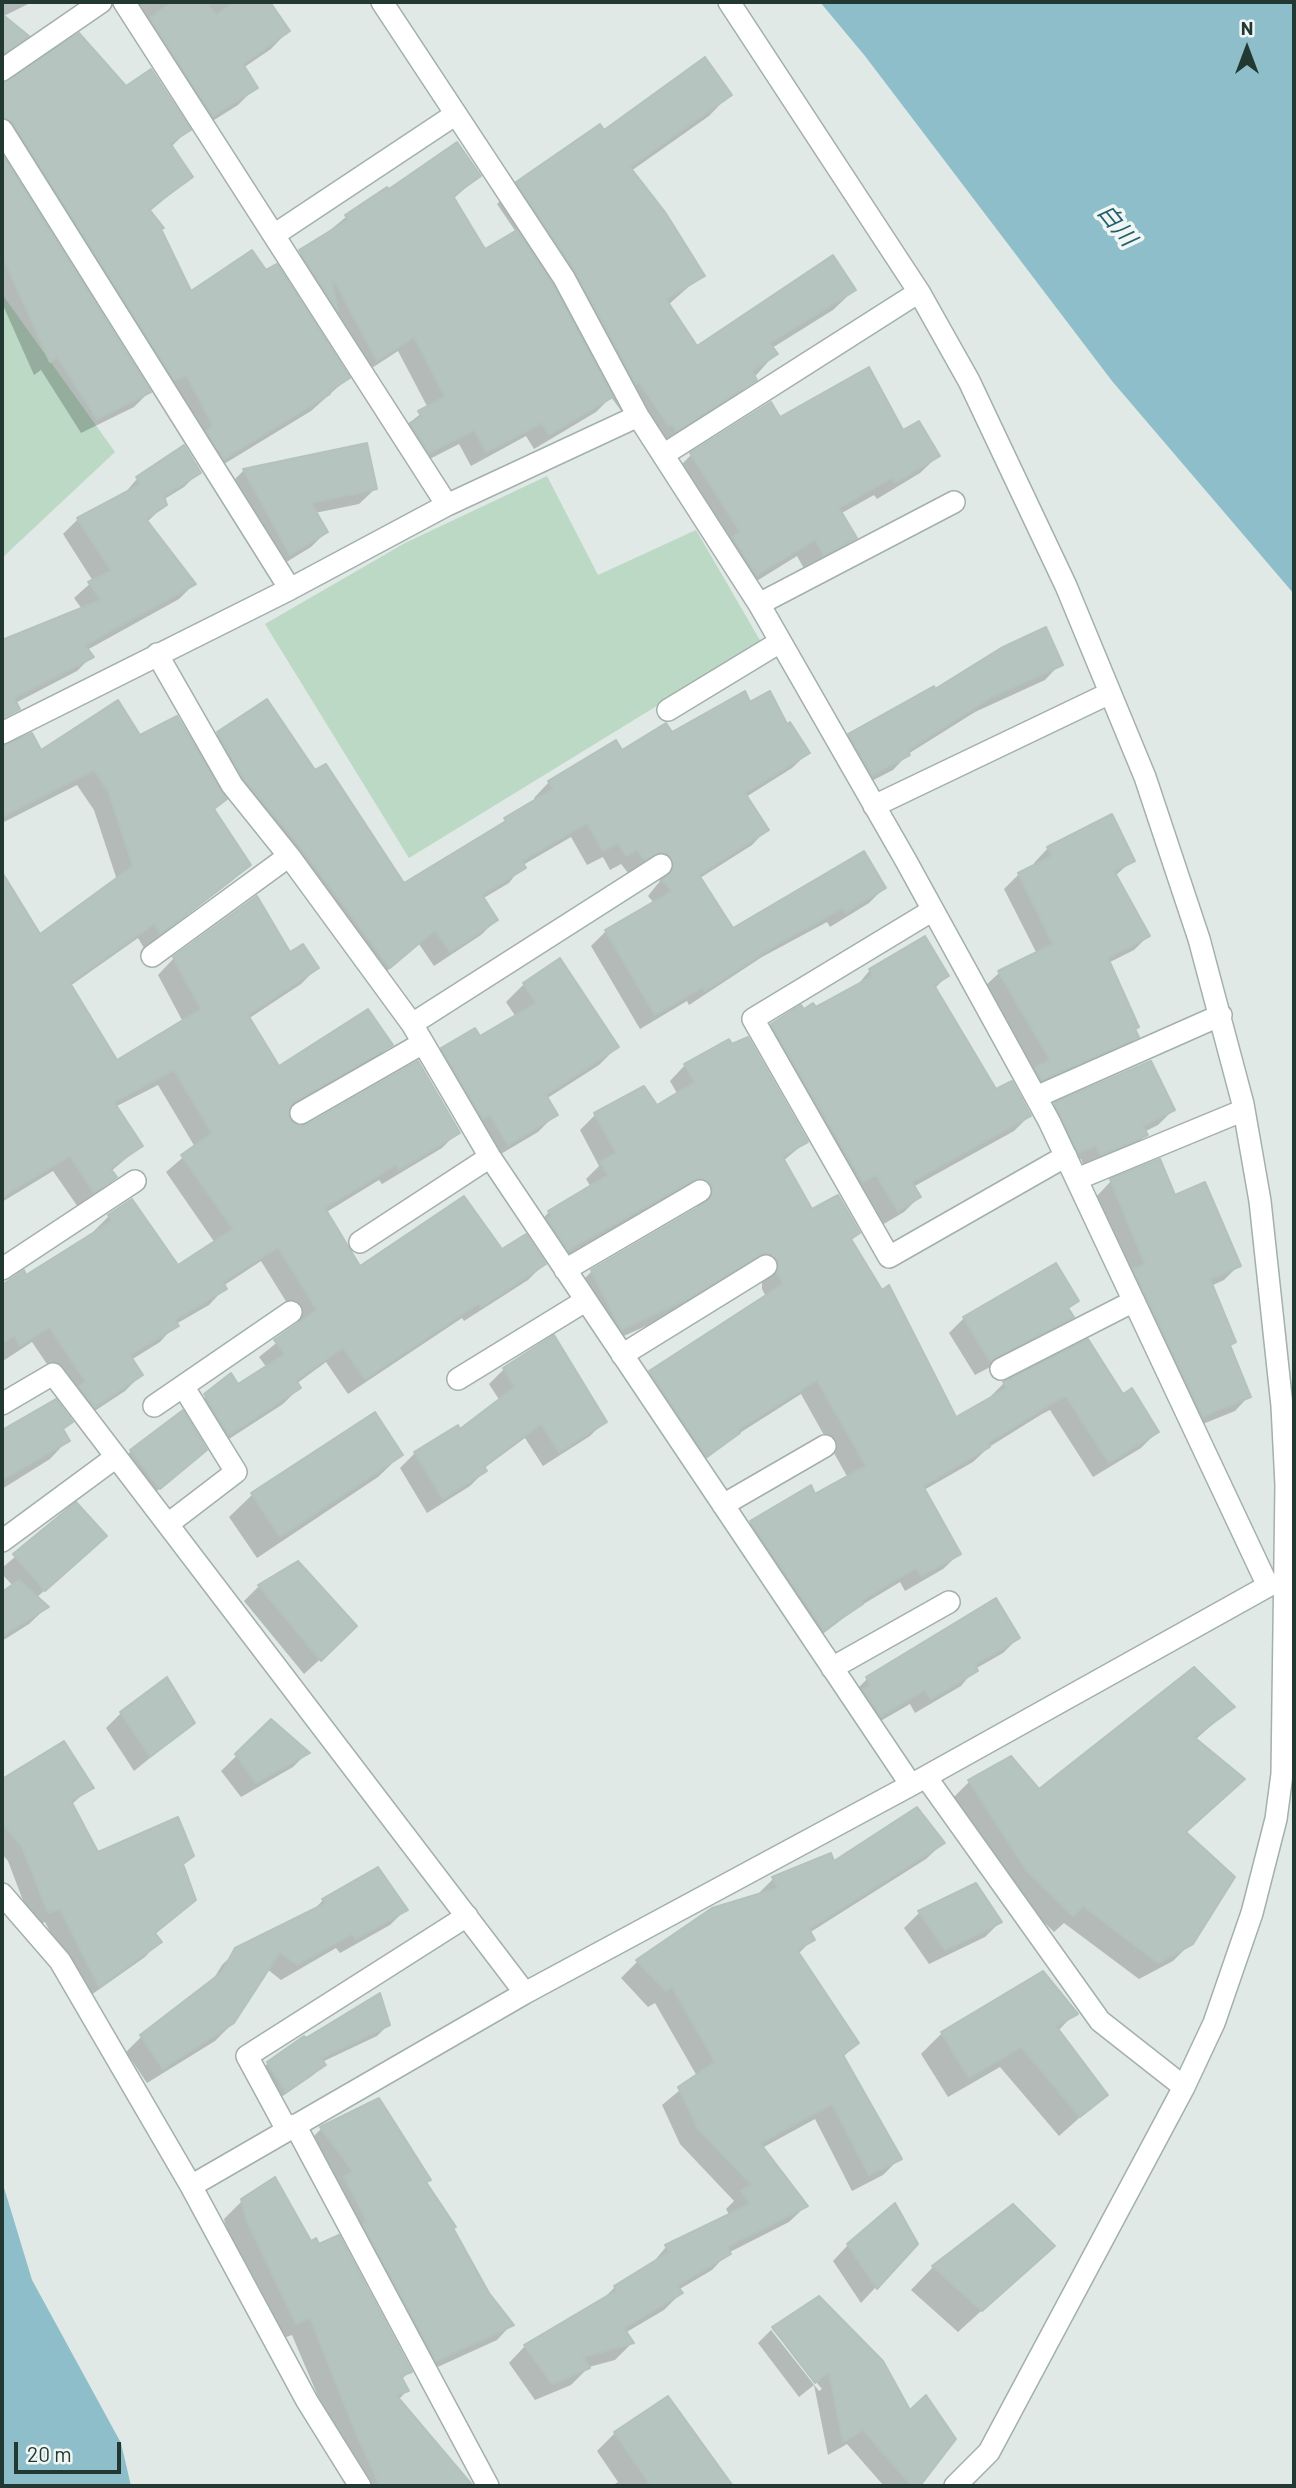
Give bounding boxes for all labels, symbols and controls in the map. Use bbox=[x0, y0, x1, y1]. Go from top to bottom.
north arrow bbox=[1212, 14, 1282, 84]
text: N bbox=[1241, 16, 1253, 39]
water label: 白川 bbox=[1092, 198, 1142, 252]
scale bar bbox=[18, 2428, 124, 2472]
text: 20 m bbox=[27, 2441, 72, 2466]

